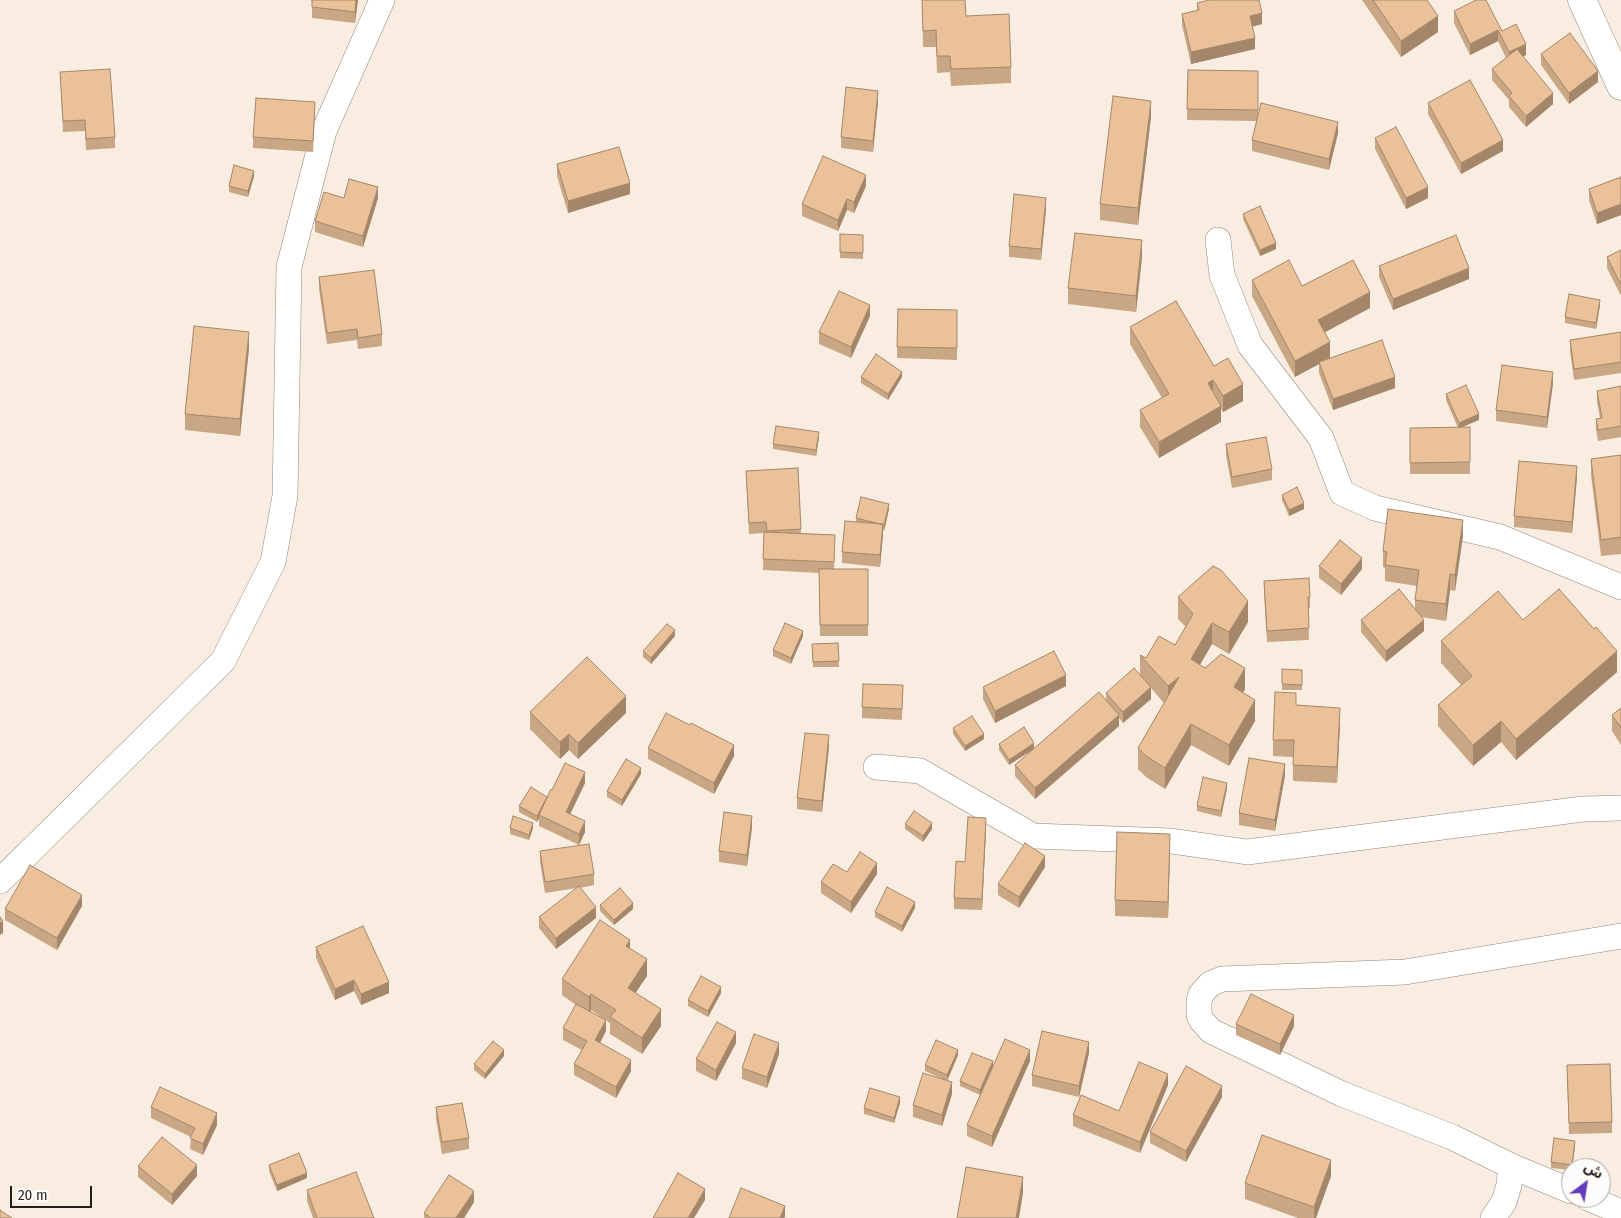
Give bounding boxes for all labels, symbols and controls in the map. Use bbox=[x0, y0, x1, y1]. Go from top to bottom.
north arrow bbox=[1561, 1158, 1611, 1208]
text: ش bbox=[1581, 1158, 1606, 1183]
scale bar bbox=[12, 1176, 95, 1208]
text: 20 m bbox=[18, 1186, 48, 1204]

